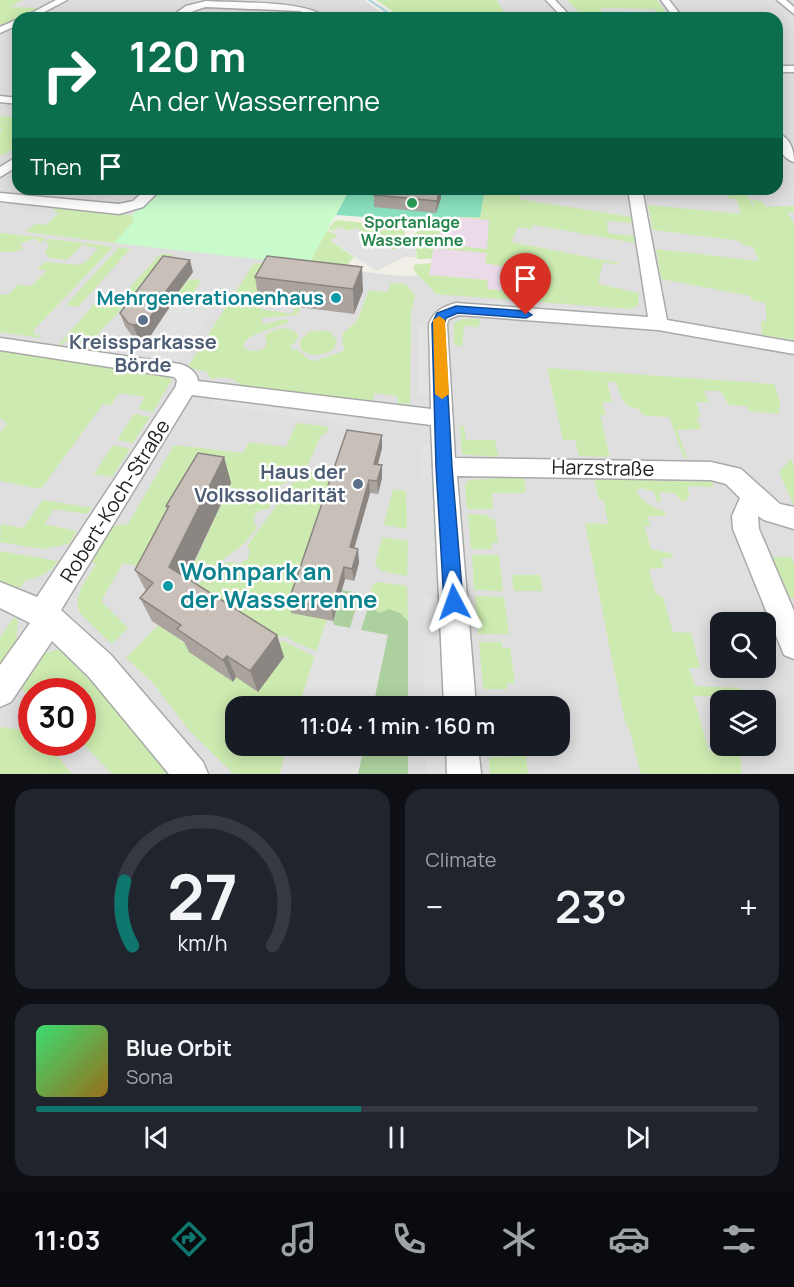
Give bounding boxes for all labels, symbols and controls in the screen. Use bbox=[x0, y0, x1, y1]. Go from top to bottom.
text: 120 m bbox=[129, 27, 246, 85]
icon: right bbox=[30, 36, 108, 114]
text: An der Wasserrenne bbox=[129, 82, 380, 119]
icon: arrive bbox=[94, 150, 127, 183]
text: Then bbox=[30, 152, 82, 182]
marker: Sportanlage Wasserrenne bbox=[405, 196, 419, 210]
place label: Sportanlage Wasserrenne bbox=[361, 211, 464, 251]
pin bbox=[500, 253, 551, 315]
icon: arrive bbox=[509, 262, 542, 295]
place label: Mehrgenerationenhaus bbox=[96, 284, 324, 311]
marker: Mehrgenerationenhaus bbox=[329, 291, 343, 305]
marker: Kreissparkasse Börde bbox=[136, 313, 150, 327]
place label: Kreissparkasse Börde bbox=[69, 328, 217, 378]
street label: Robert-Koch-Straße bbox=[53, 414, 176, 588]
street label: Harzstraße bbox=[551, 453, 655, 482]
place label: Haus der Volkssolidarität bbox=[194, 458, 346, 508]
marker: Haus der Volkssolidarität bbox=[351, 477, 365, 491]
place label: Wohnpark an der Wasserrenne bbox=[180, 554, 378, 615]
position arrow bbox=[422, 570, 486, 634]
marker: Wohnpark an der Wasserrenne bbox=[161, 579, 175, 593]
map controls bbox=[710, 612, 776, 756]
button: search bbox=[710, 612, 776, 678]
speed limit sign: 30 bbox=[18, 678, 96, 756]
button: layers bbox=[710, 690, 776, 756]
text: 11:04 · 1 min · 160 m bbox=[300, 711, 495, 741]
text: Climate bbox=[426, 846, 497, 873]
text: 27 bbox=[167, 853, 237, 939]
text: 23° bbox=[555, 875, 627, 937]
text: − bbox=[426, 884, 443, 929]
text: + bbox=[739, 884, 758, 929]
text: km/h bbox=[177, 928, 227, 957]
text: Blue Orbit bbox=[126, 1033, 232, 1063]
text: Sona bbox=[126, 1063, 173, 1090]
icon: previous bbox=[140, 1121, 173, 1154]
icon: pause bbox=[380, 1121, 413, 1154]
icon: next bbox=[621, 1121, 654, 1154]
icon: directions bbox=[168, 1218, 210, 1260]
icon: music bbox=[278, 1218, 320, 1260]
icon: phone bbox=[388, 1218, 430, 1260]
icon: climate bbox=[498, 1218, 540, 1260]
icon: car bbox=[608, 1218, 650, 1260]
icon: filters bbox=[718, 1218, 760, 1260]
text: 11:03 bbox=[34, 1221, 100, 1258]

